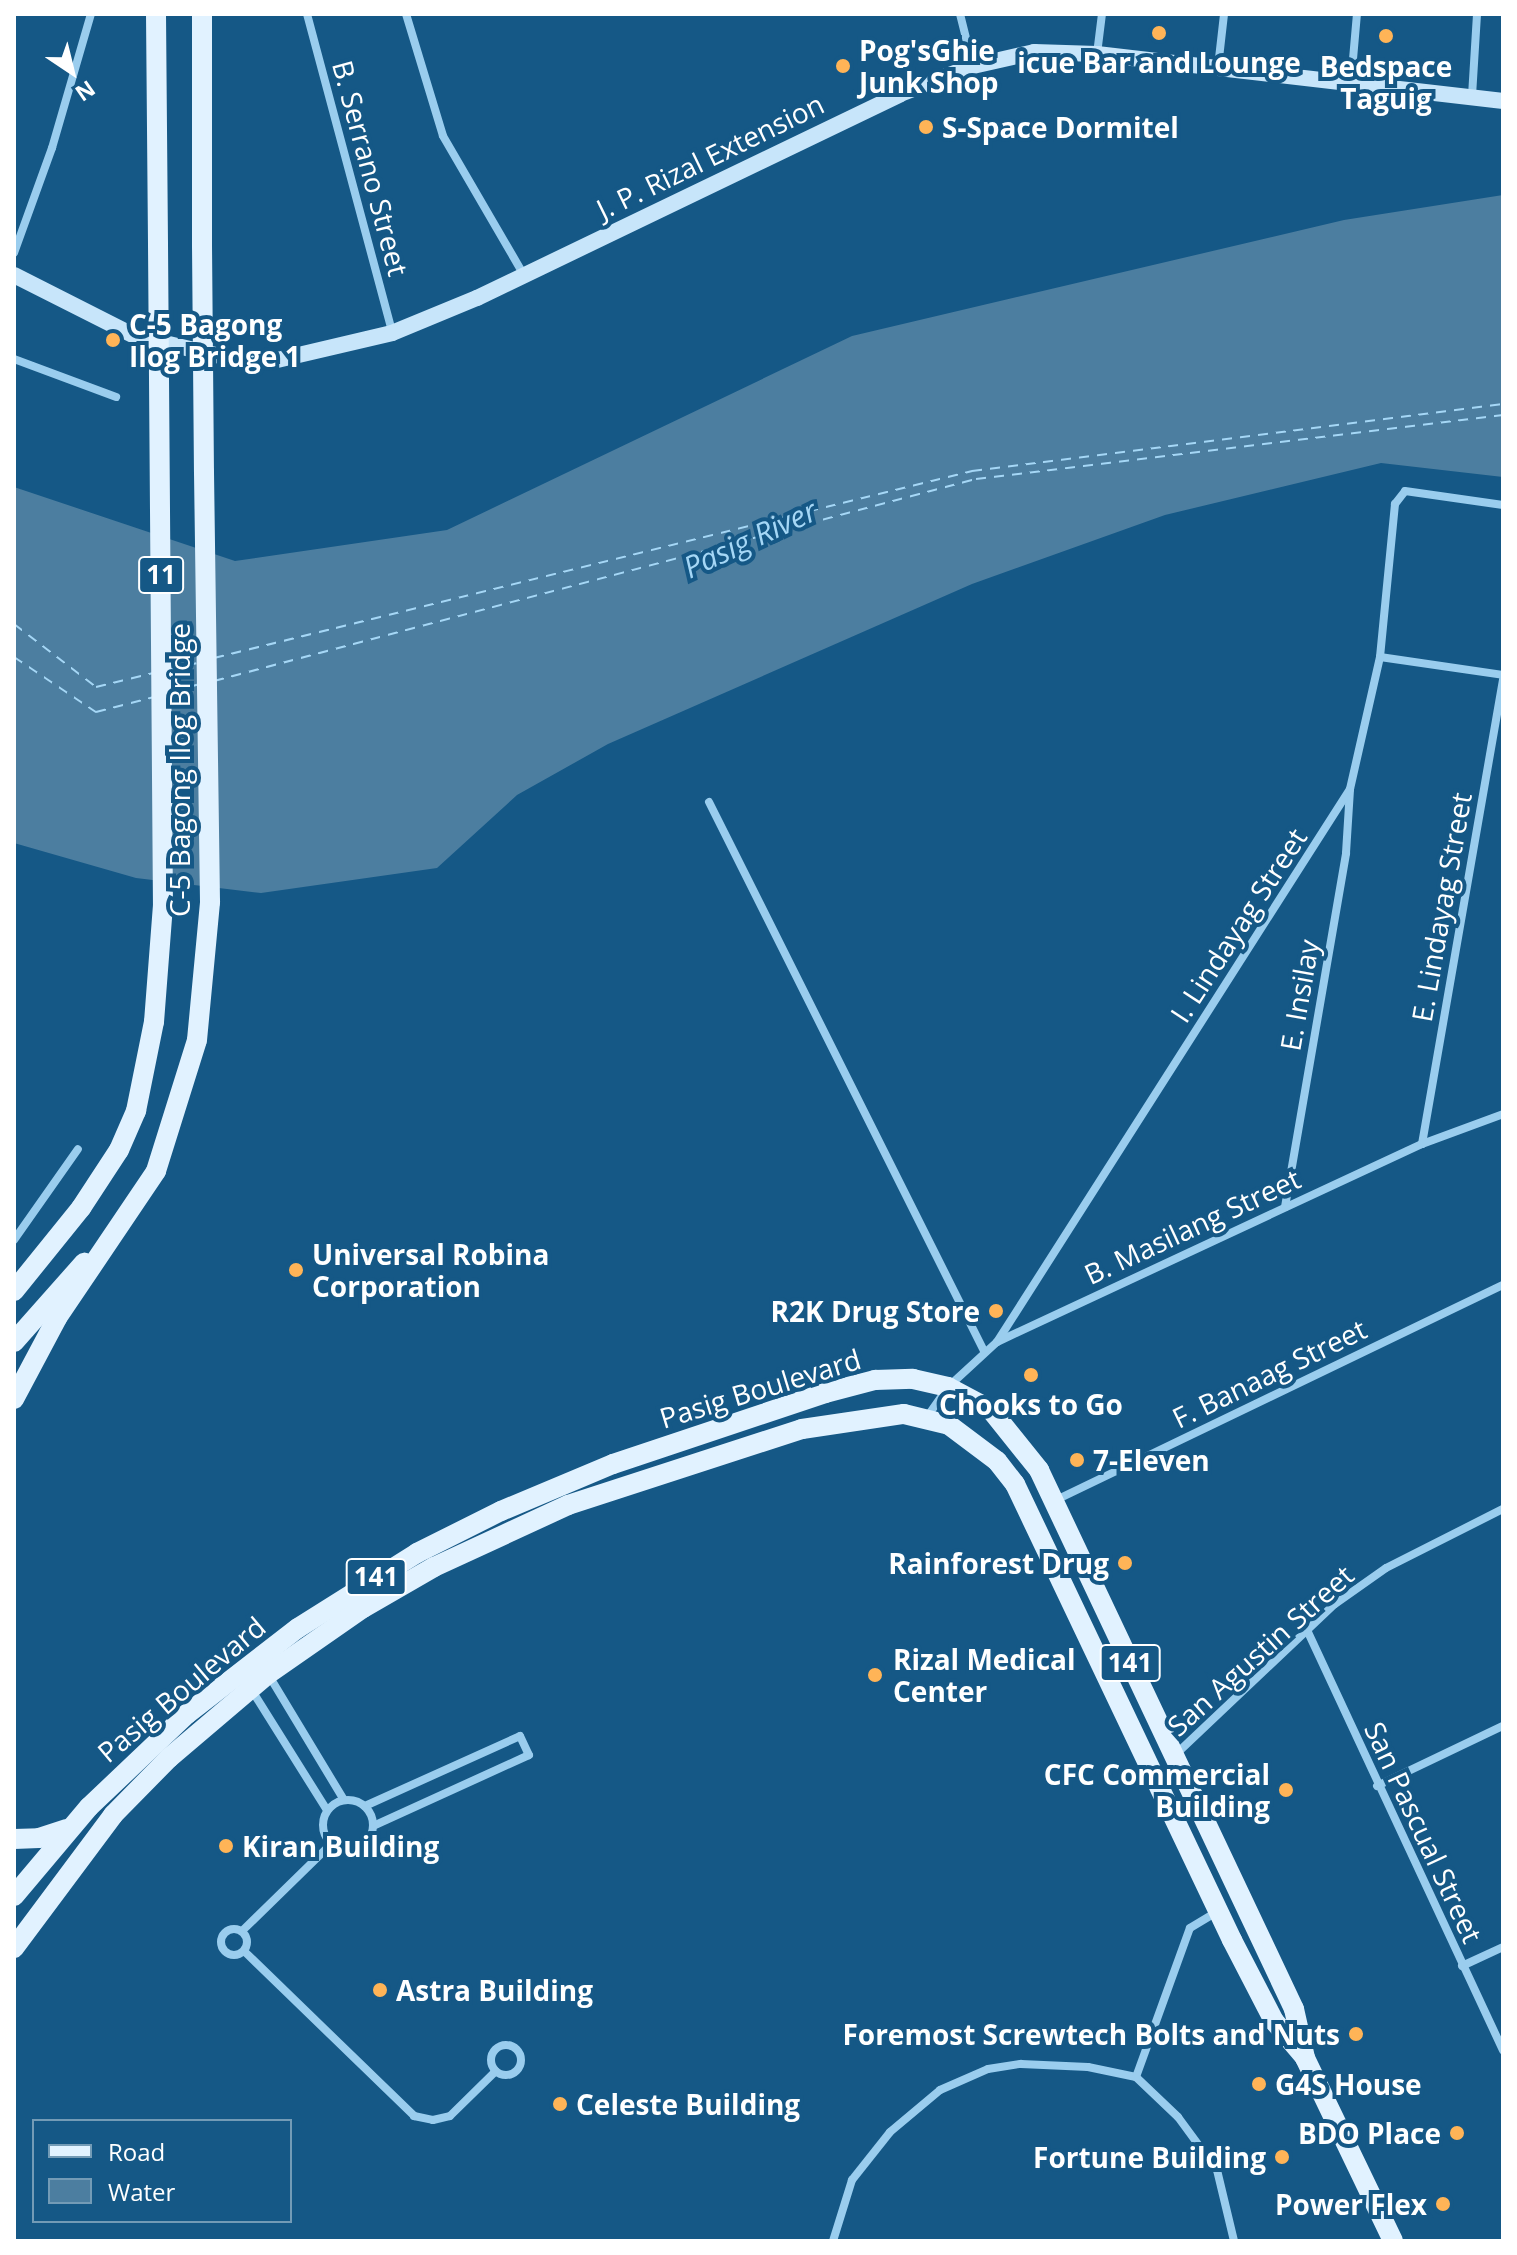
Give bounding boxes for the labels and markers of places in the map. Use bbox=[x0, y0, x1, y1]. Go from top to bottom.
marker: icue Bar and Lounge bbox=[1150, 24, 1168, 42]
marker: Bedspace Taguig bbox=[1377, 27, 1395, 45]
place label: Pog'sGhie Junk Shop bbox=[859, 33, 999, 99]
place label: icue Bar and Lounge bbox=[1017, 45, 1301, 79]
place label: Bedspace Taguig bbox=[1320, 49, 1452, 115]
marker: Pog'sGhie Junk Shop bbox=[834, 57, 852, 75]
place label: S-Space Dormitel bbox=[942, 110, 1179, 144]
marker: S-Space Dormitel bbox=[917, 118, 935, 136]
place label: C-5 Bagong Ilog Bridge 1 bbox=[129, 307, 301, 373]
marker: C-5 Bagong Ilog Bridge 1 bbox=[104, 331, 122, 349]
place label: Universal Robina Corporation bbox=[312, 1237, 549, 1303]
marker: Universal Robina Corporation bbox=[287, 1261, 305, 1279]
place label: R2K Drug Store bbox=[771, 1294, 980, 1328]
marker: R2K Drug Store bbox=[987, 1302, 1005, 1320]
marker: Chooks to Go bbox=[1022, 1366, 1040, 1384]
place label: Chooks to Go bbox=[939, 1387, 1123, 1421]
place label: 7-Eleven bbox=[1093, 1443, 1210, 1477]
marker: 7-Eleven bbox=[1068, 1451, 1086, 1469]
place label: Rainforest Drug bbox=[888, 1546, 1109, 1580]
marker: Rainforest Drug bbox=[1116, 1554, 1134, 1572]
place label: Rizal Medical Center bbox=[893, 1642, 1075, 1708]
marker: Rizal Medical Center bbox=[864, 1664, 886, 1686]
place label: CFC Commercial Building bbox=[1044, 1757, 1270, 1823]
marker: CFC Commercial Building bbox=[1277, 1781, 1295, 1799]
place label: Kiran Building bbox=[242, 1829, 439, 1863]
marker: Kiran Building bbox=[217, 1837, 235, 1855]
place label: Astra Building bbox=[396, 1973, 593, 2007]
marker: Astra Building bbox=[371, 1981, 389, 1999]
place label: Foremost Screwtech Bolts and Nuts bbox=[842, 2017, 1340, 2051]
marker: Foremost Screwtech Bolts and Nuts bbox=[1347, 2025, 1365, 2043]
place label: G4S House bbox=[1275, 2067, 1422, 2101]
marker: G4S House bbox=[1250, 2075, 1268, 2093]
place label: Celeste Building bbox=[576, 2087, 800, 2121]
marker: Celeste Building bbox=[551, 2095, 569, 2113]
place label: BDO Place bbox=[1298, 2116, 1441, 2150]
marker: BDO Place bbox=[1448, 2124, 1466, 2142]
place label: Fortune Building bbox=[1033, 2140, 1266, 2174]
marker: Fortune Building bbox=[1273, 2148, 1291, 2166]
place label: Power Flex bbox=[1275, 2187, 1427, 2221]
marker: Power Flex bbox=[1434, 2195, 1452, 2213]

